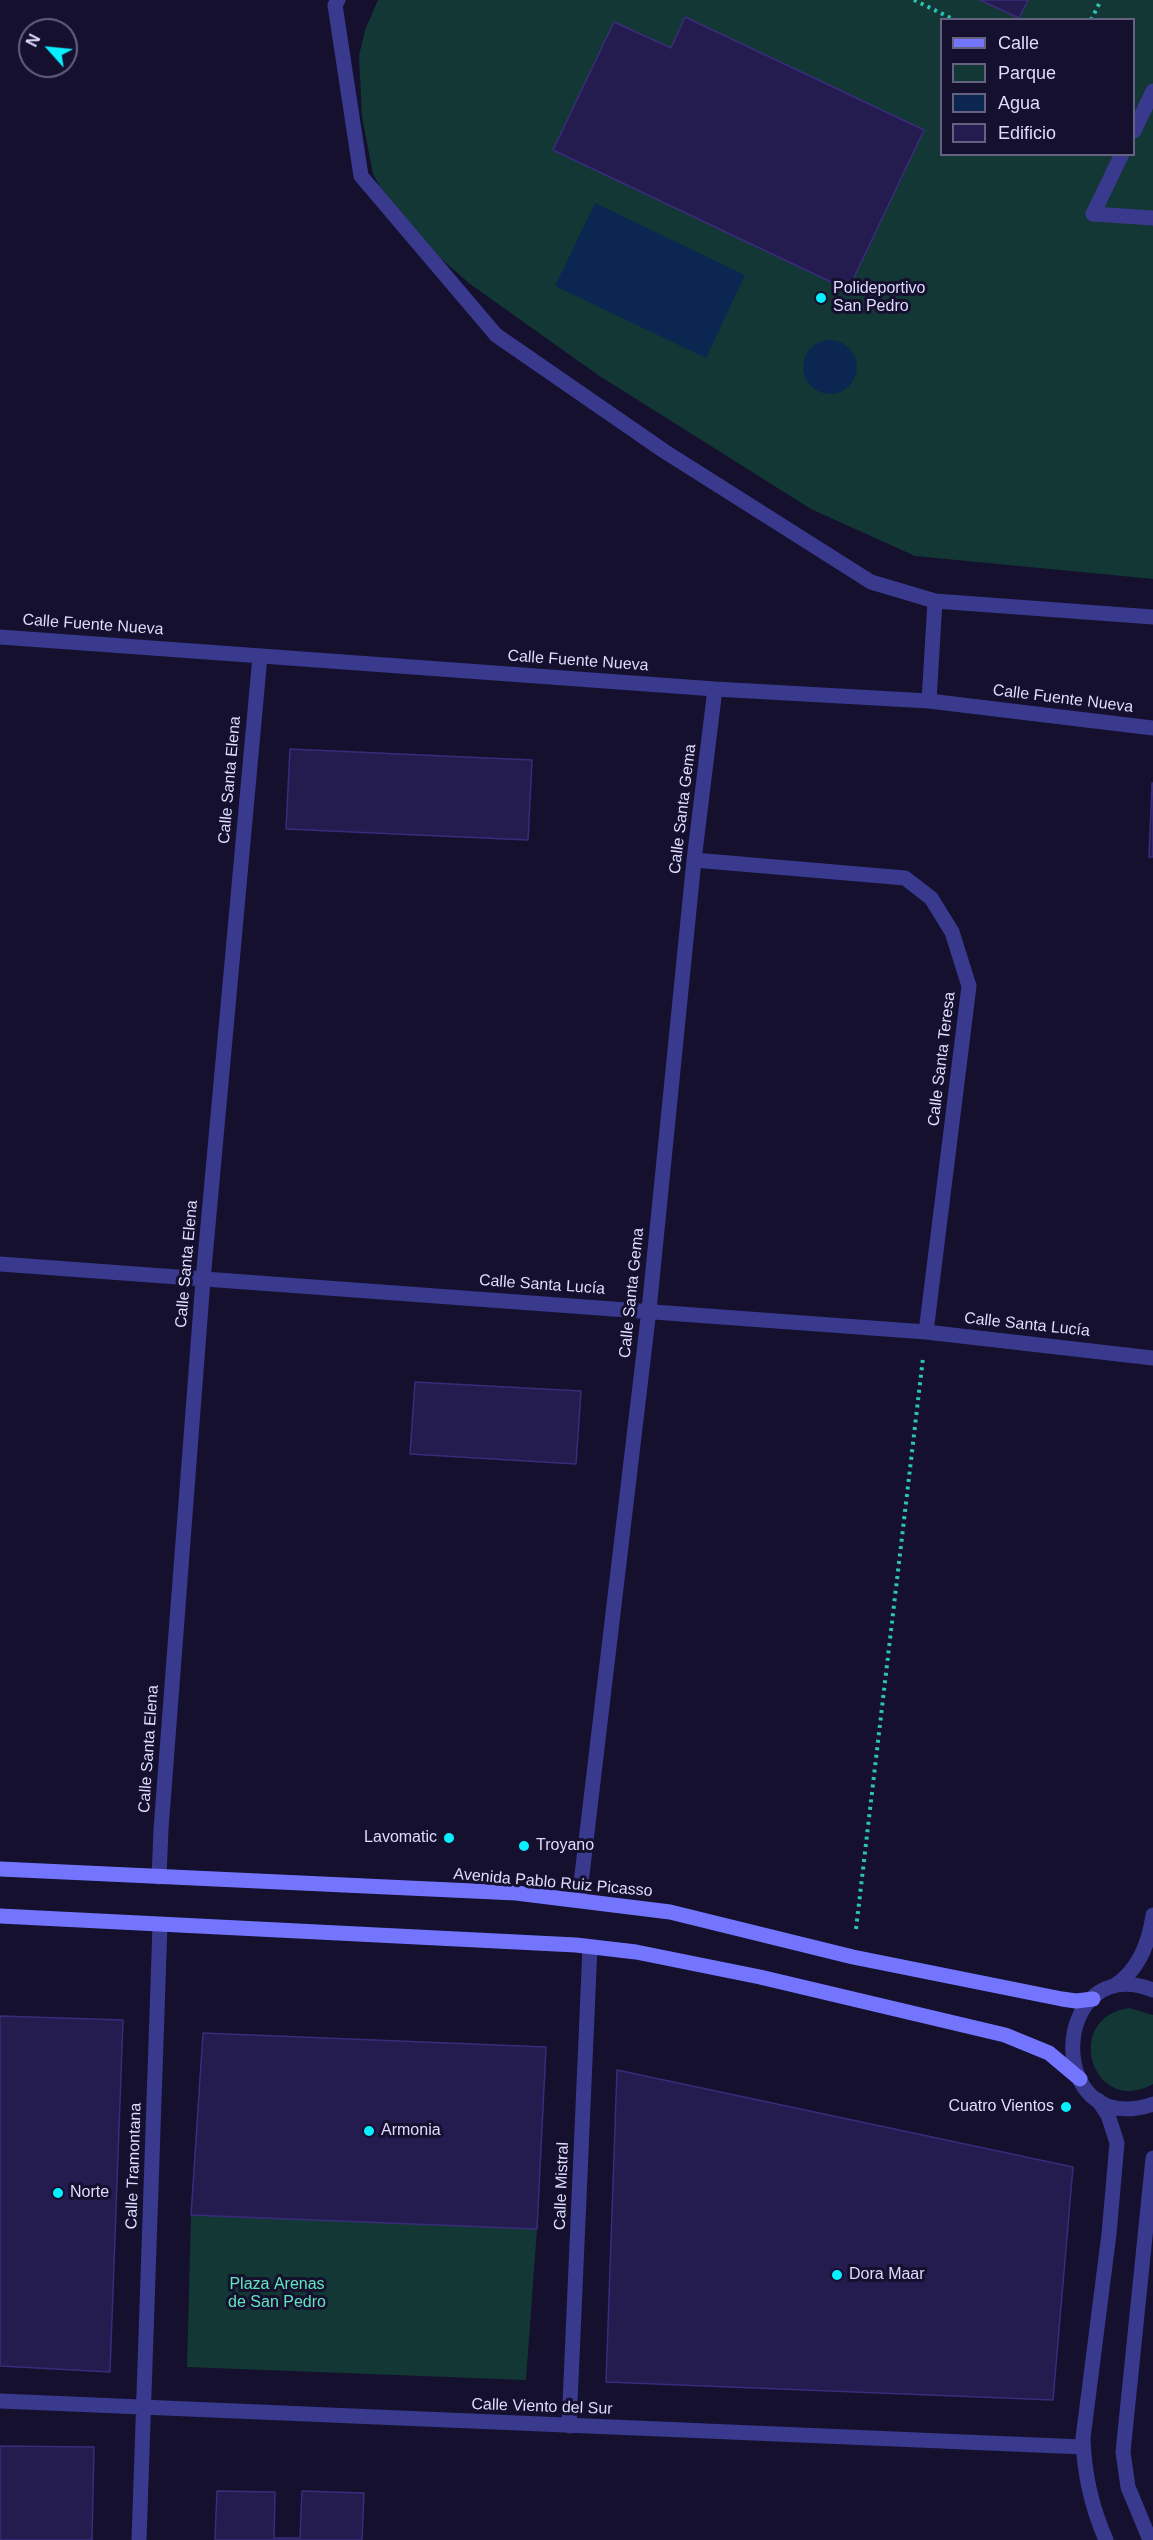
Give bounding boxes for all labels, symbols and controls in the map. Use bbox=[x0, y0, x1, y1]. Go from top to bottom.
north arrow bbox=[18, 18, 78, 78]
legend bbox=[940, 18, 1135, 156]
text: N bbox=[23, 31, 43, 50]
text: Calle bbox=[998, 33, 1039, 53]
text: Parque bbox=[998, 63, 1056, 83]
text: Agua bbox=[998, 93, 1040, 113]
text: Edificio bbox=[998, 123, 1056, 143]
place label: Polideportivo San Pedro bbox=[833, 279, 926, 317]
marker: Polideportivo San Pedro bbox=[814, 291, 828, 305]
street label: Calle Fuente Nueva bbox=[22, 610, 164, 640]
street label: Calle Fuente Nueva bbox=[507, 646, 649, 676]
street label: Calle Fuente Nueva bbox=[992, 681, 1134, 717]
street label: Calle Santa Elena bbox=[215, 715, 245, 845]
street label: Calle Santa Gema bbox=[666, 743, 700, 875]
street label: Calle Santa Teresa bbox=[924, 991, 960, 1127]
street label: Calle Santa Elena bbox=[172, 1199, 202, 1329]
street label: Calle Santa Gema bbox=[616, 1227, 648, 1359]
street label: Calle Santa Lucía bbox=[478, 1271, 606, 1299]
street label: Calle Santa Lucía bbox=[963, 1309, 1091, 1341]
street label: Calle Santa Elena bbox=[135, 1684, 163, 1814]
place label: Lavomatic bbox=[364, 1828, 437, 1848]
marker: Lavomatic bbox=[442, 1831, 456, 1845]
place label: Troyano bbox=[536, 1836, 594, 1856]
marker: Troyano bbox=[517, 1839, 531, 1853]
street label: Avenida Pablo Ruiz Picasso bbox=[453, 1865, 653, 1901]
place label: Cuatro Vientos bbox=[948, 2097, 1054, 2117]
marker: Cuatro Vientos bbox=[1059, 2100, 1073, 2114]
street label: Calle Tramontana bbox=[122, 2102, 146, 2230]
place label: Armonia bbox=[381, 2121, 441, 2141]
marker: Armonia bbox=[362, 2124, 376, 2138]
street label: Calle Mistral bbox=[551, 2142, 573, 2230]
place label: Norte bbox=[70, 2183, 109, 2203]
marker: Norte bbox=[51, 2186, 65, 2200]
place label: Dora Maar bbox=[849, 2265, 925, 2285]
marker: Dora Maar bbox=[830, 2268, 844, 2282]
park label: Plaza Arenas de San Pedro bbox=[228, 2275, 326, 2313]
street label: Calle Viento del Sur bbox=[471, 2395, 613, 2419]

